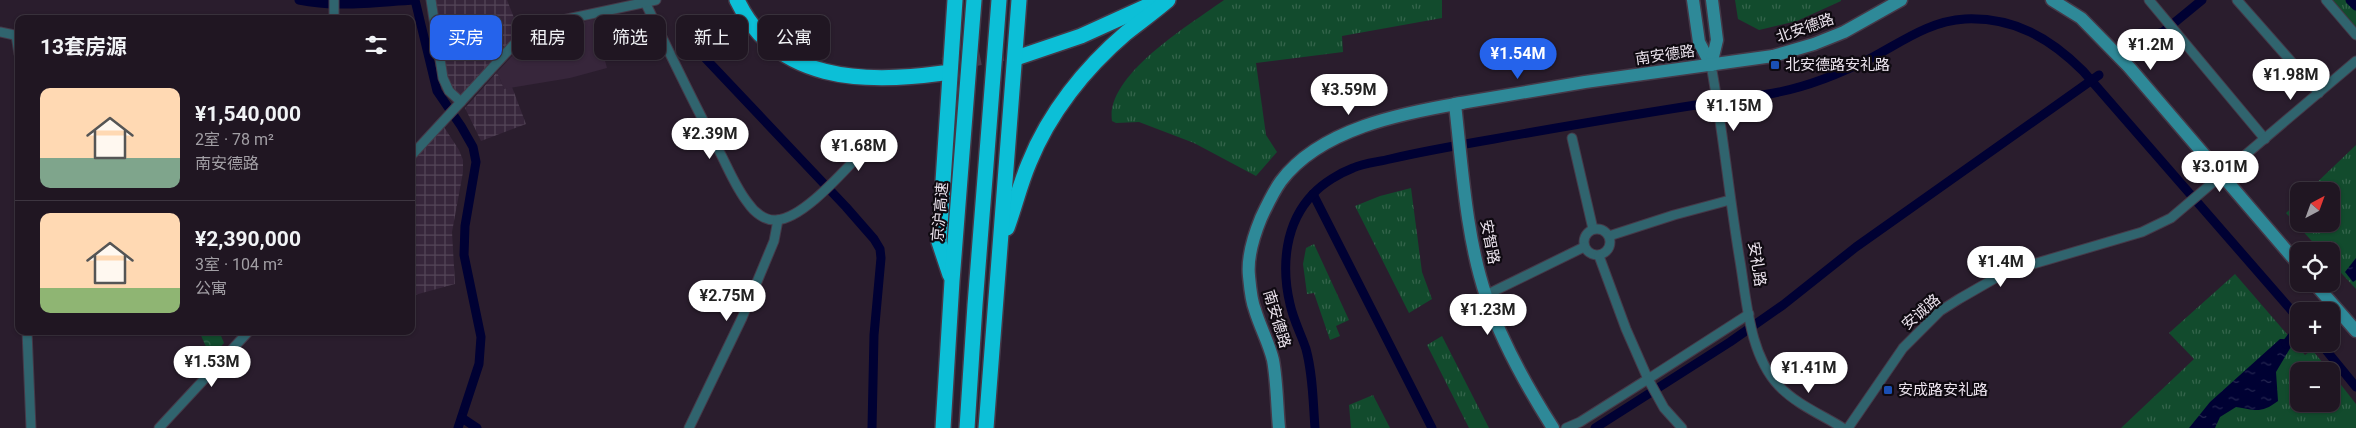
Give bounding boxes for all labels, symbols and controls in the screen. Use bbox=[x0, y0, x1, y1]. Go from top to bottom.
street label: 北安德路 bbox=[1774, 10, 1836, 46]
chip: 买房 bbox=[430, 15, 502, 60]
chip: 租房 bbox=[512, 15, 584, 60]
chip: 筛选 bbox=[594, 15, 666, 60]
chip: 新上 bbox=[676, 15, 748, 60]
chip: 公寓 bbox=[758, 15, 830, 60]
pin: ¥1.2M bbox=[2116, 28, 2186, 71]
icon: filters bbox=[362, 31, 390, 59]
text: 13套房源 bbox=[40, 35, 127, 59]
text: ¥1.2M bbox=[2128, 35, 2174, 54]
pin: ¥1.54M bbox=[1477, 38, 1559, 80]
street label: 南安德路 bbox=[1634, 42, 1696, 68]
text: ¥1.54M bbox=[1491, 44, 1545, 63]
place label: 北安德路安礼路 bbox=[1785, 56, 1890, 74]
pin: ¥1.98M bbox=[2250, 58, 2332, 101]
marker: 北安德路安礼路 bbox=[1769, 59, 1781, 71]
text: ¥1.98M bbox=[2264, 65, 2318, 84]
pin: ¥3.59M bbox=[1308, 74, 1390, 116]
text: ¥3.59M bbox=[1322, 80, 1376, 99]
pin: ¥1.15M bbox=[1693, 90, 1775, 132]
text: ¥1.15M bbox=[1707, 96, 1761, 115]
text: ¥1,540,000 bbox=[195, 102, 301, 126]
icon: home bbox=[80, 108, 140, 168]
pin: ¥2.39M bbox=[669, 118, 751, 160]
text: ¥2.39M bbox=[683, 124, 737, 143]
text: 2室 · 78 m² bbox=[195, 130, 274, 149]
pin: ¥1.68M bbox=[818, 130, 900, 172]
text: ¥1.68M bbox=[832, 136, 886, 155]
pin: ¥3.01M bbox=[2179, 150, 2261, 193]
text: 南安德路 bbox=[195, 154, 259, 173]
text: ¥3.01M bbox=[2193, 157, 2247, 176]
street label: 京沪高速 bbox=[928, 181, 952, 243]
north arrow bbox=[2290, 182, 2340, 232]
map controls bbox=[2290, 182, 2340, 412]
street label: 安智路 bbox=[1477, 218, 1503, 266]
text: ¥2,390,000 bbox=[195, 227, 301, 251]
icon: home bbox=[80, 233, 140, 293]
street label: 安礼路 bbox=[1745, 240, 1769, 288]
button: locate bbox=[2290, 242, 2340, 292]
pin: ¥1.4M bbox=[1966, 246, 2036, 288]
text: ¥1.4M bbox=[1978, 252, 2024, 271]
text: 3室 · 104 m² bbox=[195, 255, 283, 274]
text: 公寓 bbox=[195, 279, 227, 298]
pin: ¥2.75M bbox=[686, 280, 768, 322]
text: ¥2.75M bbox=[700, 286, 754, 305]
street label: 南安德路 bbox=[1260, 288, 1294, 350]
street label: 安诚路 bbox=[1898, 290, 1944, 334]
pin: ¥1.23M bbox=[1447, 294, 1529, 336]
text: ¥1.23M bbox=[1461, 300, 1515, 319]
button: + bbox=[2290, 302, 2340, 352]
pin: ¥1.53M bbox=[171, 346, 253, 388]
text: ¥1.53M bbox=[185, 352, 239, 371]
pin: ¥1.41M bbox=[1768, 352, 1850, 394]
text: ¥1.41M bbox=[1782, 358, 1836, 377]
button: − bbox=[2290, 362, 2340, 412]
place label: 安成路安礼路 bbox=[1898, 381, 1988, 399]
marker: 安成路安礼路 bbox=[1882, 384, 1894, 396]

